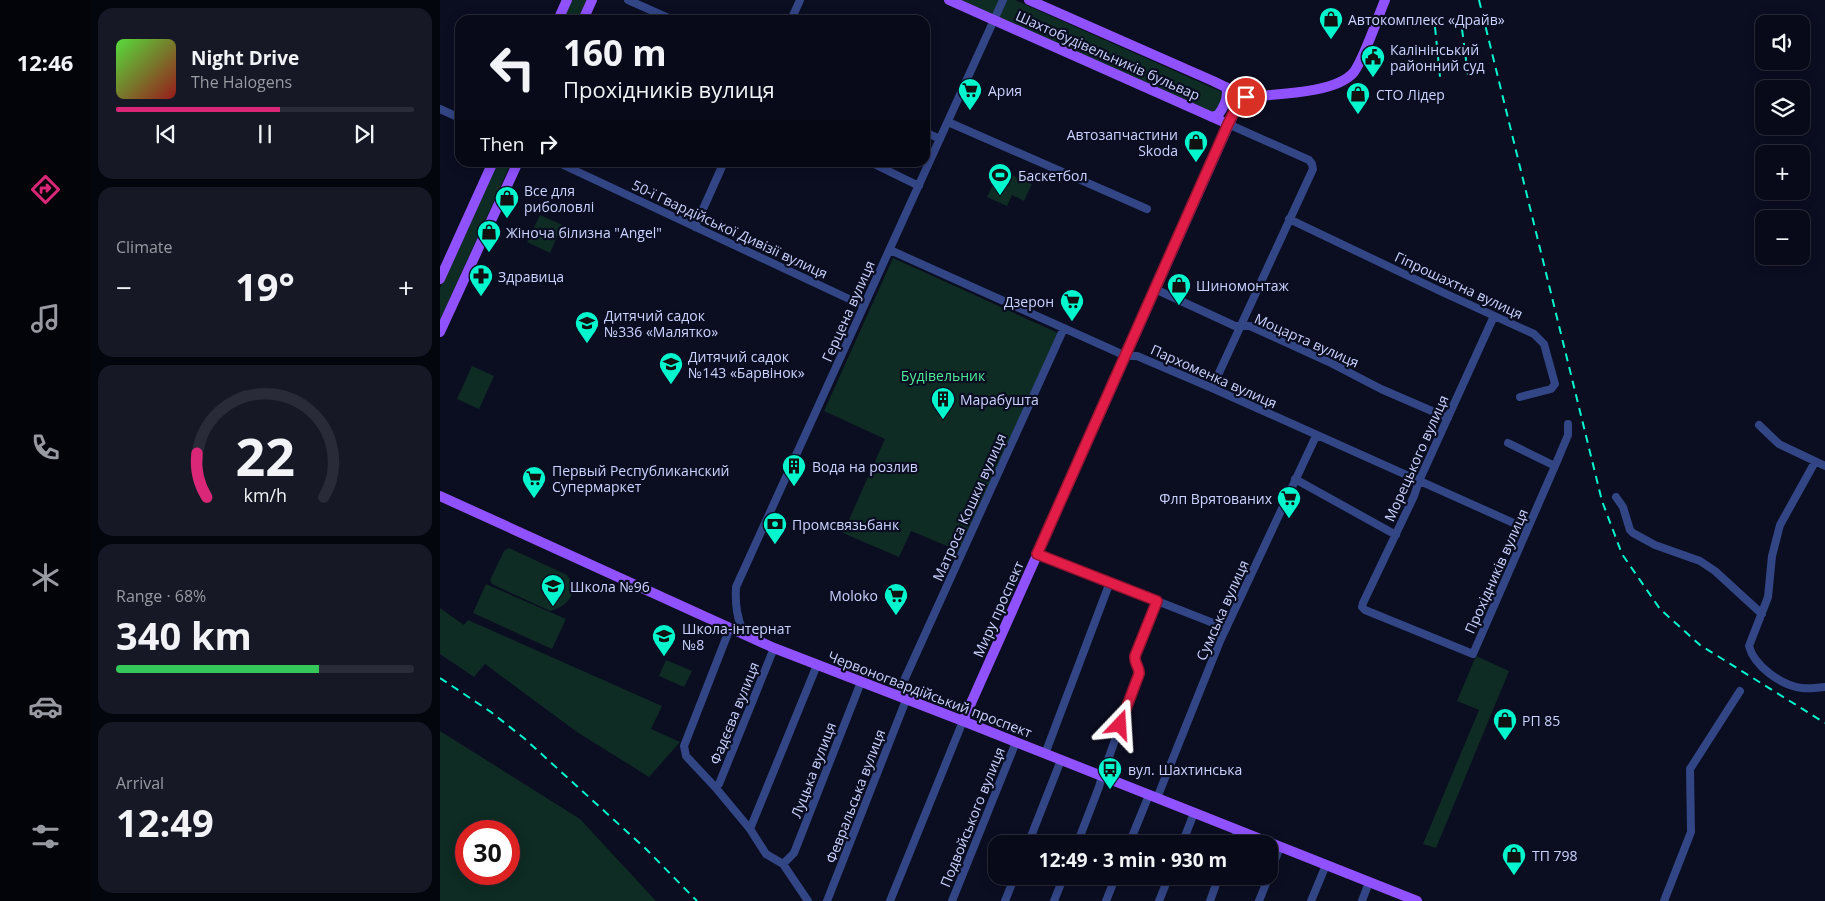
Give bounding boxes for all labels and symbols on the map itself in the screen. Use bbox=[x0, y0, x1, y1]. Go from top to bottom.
street label: Шахтобудівельників бульвар bbox=[1013, 6, 1203, 104]
shop icon: Автокомплекс «Драйв» bbox=[1318, 6, 1344, 40]
place label: Автокомплекс «Драйв» bbox=[1348, 10, 1505, 29]
place label: Калінінський районний суд bbox=[1390, 40, 1485, 75]
public building icon: Калінінський районний суд bbox=[1360, 44, 1386, 78]
pin bbox=[1225, 76, 1267, 118]
supermarket icon: Ария bbox=[957, 77, 983, 111]
place label: Ария bbox=[988, 81, 1022, 100]
shop icon: СТО Лідер bbox=[1345, 81, 1371, 115]
place label: СТО Лідер bbox=[1376, 85, 1445, 104]
place label: Автозапчастини Skoda bbox=[1067, 125, 1178, 160]
shop icon: Автозапчастини Skoda bbox=[1183, 129, 1209, 163]
sports icon: Баскетбол bbox=[987, 162, 1013, 196]
place label: Баскетбол bbox=[1018, 166, 1088, 185]
street label: 50-ї Гвардійської Дивізії вулиця bbox=[629, 175, 831, 283]
place label: Все для риболовлі bbox=[524, 181, 594, 216]
shop icon: Все для риболовлі bbox=[494, 185, 520, 219]
shop icon: Жіноча білизна "Angel" bbox=[476, 219, 502, 253]
place label: Жіноча білизна "Angel" bbox=[506, 223, 662, 242]
street label: Гіпрошахтна вулиця bbox=[1392, 247, 1526, 323]
street label: Герцена вулиця bbox=[817, 257, 879, 365]
pharmacy icon: Здравица bbox=[468, 263, 494, 297]
place label: Здравица bbox=[498, 267, 564, 286]
shop icon: Шиномонтаж bbox=[1166, 272, 1192, 306]
place label: Шиномонтаж bbox=[1196, 276, 1290, 295]
supermarket icon: Дзерон bbox=[1059, 288, 1085, 322]
place label: Дзерон bbox=[1004, 292, 1054, 311]
place label: Дитячий садок №336 «Малятко» bbox=[604, 306, 718, 341]
street label: Моцарта вулиця bbox=[1252, 308, 1362, 372]
school or university icon: Дитячий садок №336 «Малятко» bbox=[574, 310, 600, 344]
street label: Пархоменка вулиця bbox=[1148, 340, 1280, 412]
place label: Дитячий садок №143 «Барвінок» bbox=[688, 347, 805, 382]
school or university icon: Дитячий садок №143 «Барвінок» bbox=[658, 351, 684, 385]
park label: Будівельник bbox=[901, 366, 986, 385]
building icon: Марабушта bbox=[930, 386, 956, 420]
place label: Марабушта bbox=[960, 390, 1039, 409]
street label: Морецького вулиця bbox=[1380, 392, 1452, 524]
street label: Матроса Кошки вулиця bbox=[928, 430, 1010, 584]
building icon: Вода на розлив bbox=[781, 453, 807, 487]
place label: Вода на розлив bbox=[812, 457, 918, 476]
place label: Первый Республиканский Супермаркет bbox=[552, 461, 729, 496]
supermarket icon: Первый Республиканский Супермаркет bbox=[521, 465, 547, 499]
supermarket icon: Флп Врятованих bbox=[1276, 485, 1302, 519]
place label: Флп Врятованих bbox=[1159, 489, 1273, 508]
street label: Прохідників вулиця bbox=[1460, 506, 1532, 636]
bank icon: Промсвязьбанк bbox=[762, 511, 788, 545]
place label: Промсвязьбанк bbox=[792, 515, 900, 534]
street label: Сумська вулиця bbox=[1191, 557, 1253, 663]
street label: Миру проспект bbox=[968, 558, 1028, 660]
school or university icon: Школа №96 bbox=[540, 573, 566, 607]
place label: Школа №96 bbox=[570, 577, 650, 596]
supermarket icon: Moloko bbox=[883, 582, 909, 616]
place label: Moloko bbox=[829, 586, 878, 605]
place label: Школа-інтернат №8 bbox=[682, 619, 791, 654]
school or university icon: Школа-інтернат №8 bbox=[651, 623, 677, 657]
street label: Червоногвардійський проспект bbox=[825, 646, 1035, 742]
street label: Фадєєва вулиця bbox=[705, 659, 763, 767]
position arrow bbox=[1093, 698, 1145, 750]
shop icon: РП 85 bbox=[1492, 707, 1518, 741]
place label: РП 85 bbox=[1522, 711, 1560, 730]
street label: Луцька вулиця bbox=[786, 719, 840, 821]
street label: Февральська вулиця bbox=[821, 726, 889, 866]
street label: Подвойського вулиця bbox=[935, 744, 1009, 890]
bus stop icon: вул. Шахтинська bbox=[1097, 756, 1123, 790]
place label: вул. Шахтинська bbox=[1128, 760, 1242, 779]
speed limit sign: 30 bbox=[455, 820, 520, 885]
shop icon: ТП 798 bbox=[1501, 842, 1527, 876]
place label: ТП 798 bbox=[1532, 846, 1578, 865]

